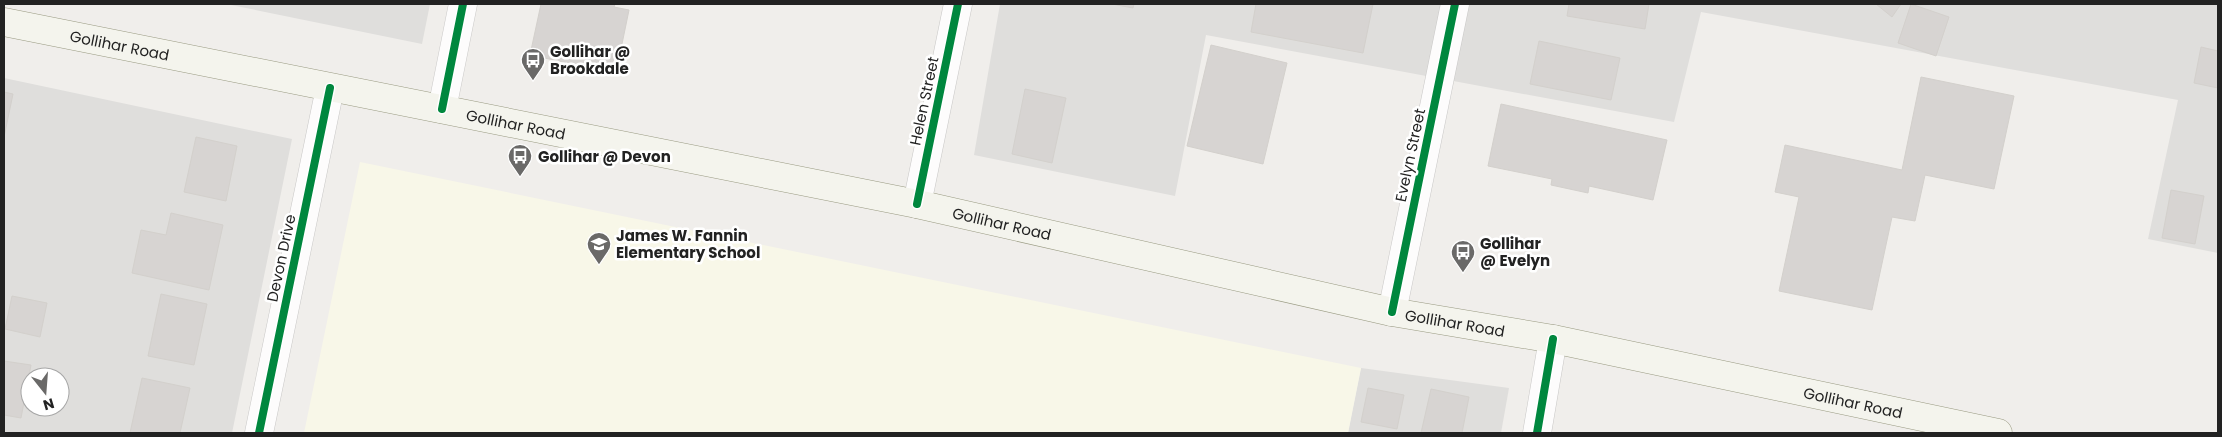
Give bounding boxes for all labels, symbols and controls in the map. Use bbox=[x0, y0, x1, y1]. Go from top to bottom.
street label: Gollihar Road bbox=[68, 25, 171, 65]
place label: Gollihar @ Brookdale bbox=[550, 41, 630, 79]
bus stop icon: Gollihar @ Brookdale bbox=[520, 47, 546, 81]
street label: Helen Street bbox=[904, 55, 944, 147]
street label: Gollihar Road bbox=[464, 104, 567, 144]
street label: Evelyn Street bbox=[1390, 106, 1430, 204]
bus stop icon: Gollihar @ Devon bbox=[507, 143, 533, 177]
place label: Gollihar @ Devon bbox=[538, 146, 671, 167]
street label: Gollihar Road bbox=[950, 202, 1053, 245]
street label: Devon Drive bbox=[261, 212, 301, 304]
place label: James W. Fannin Elementary School bbox=[616, 225, 760, 263]
school or university icon: James W. Fannin Elementary School bbox=[586, 231, 612, 265]
place label: Gollihar @ Evelyn bbox=[1480, 233, 1550, 271]
bus stop icon: Gollihar @ Evelyn bbox=[1450, 239, 1476, 273]
street label: Gollihar Road bbox=[1404, 304, 1506, 341]
north arrow bbox=[20, 367, 70, 417]
street label: Gollihar Road bbox=[1802, 382, 1905, 423]
text: N bbox=[41, 393, 57, 416]

